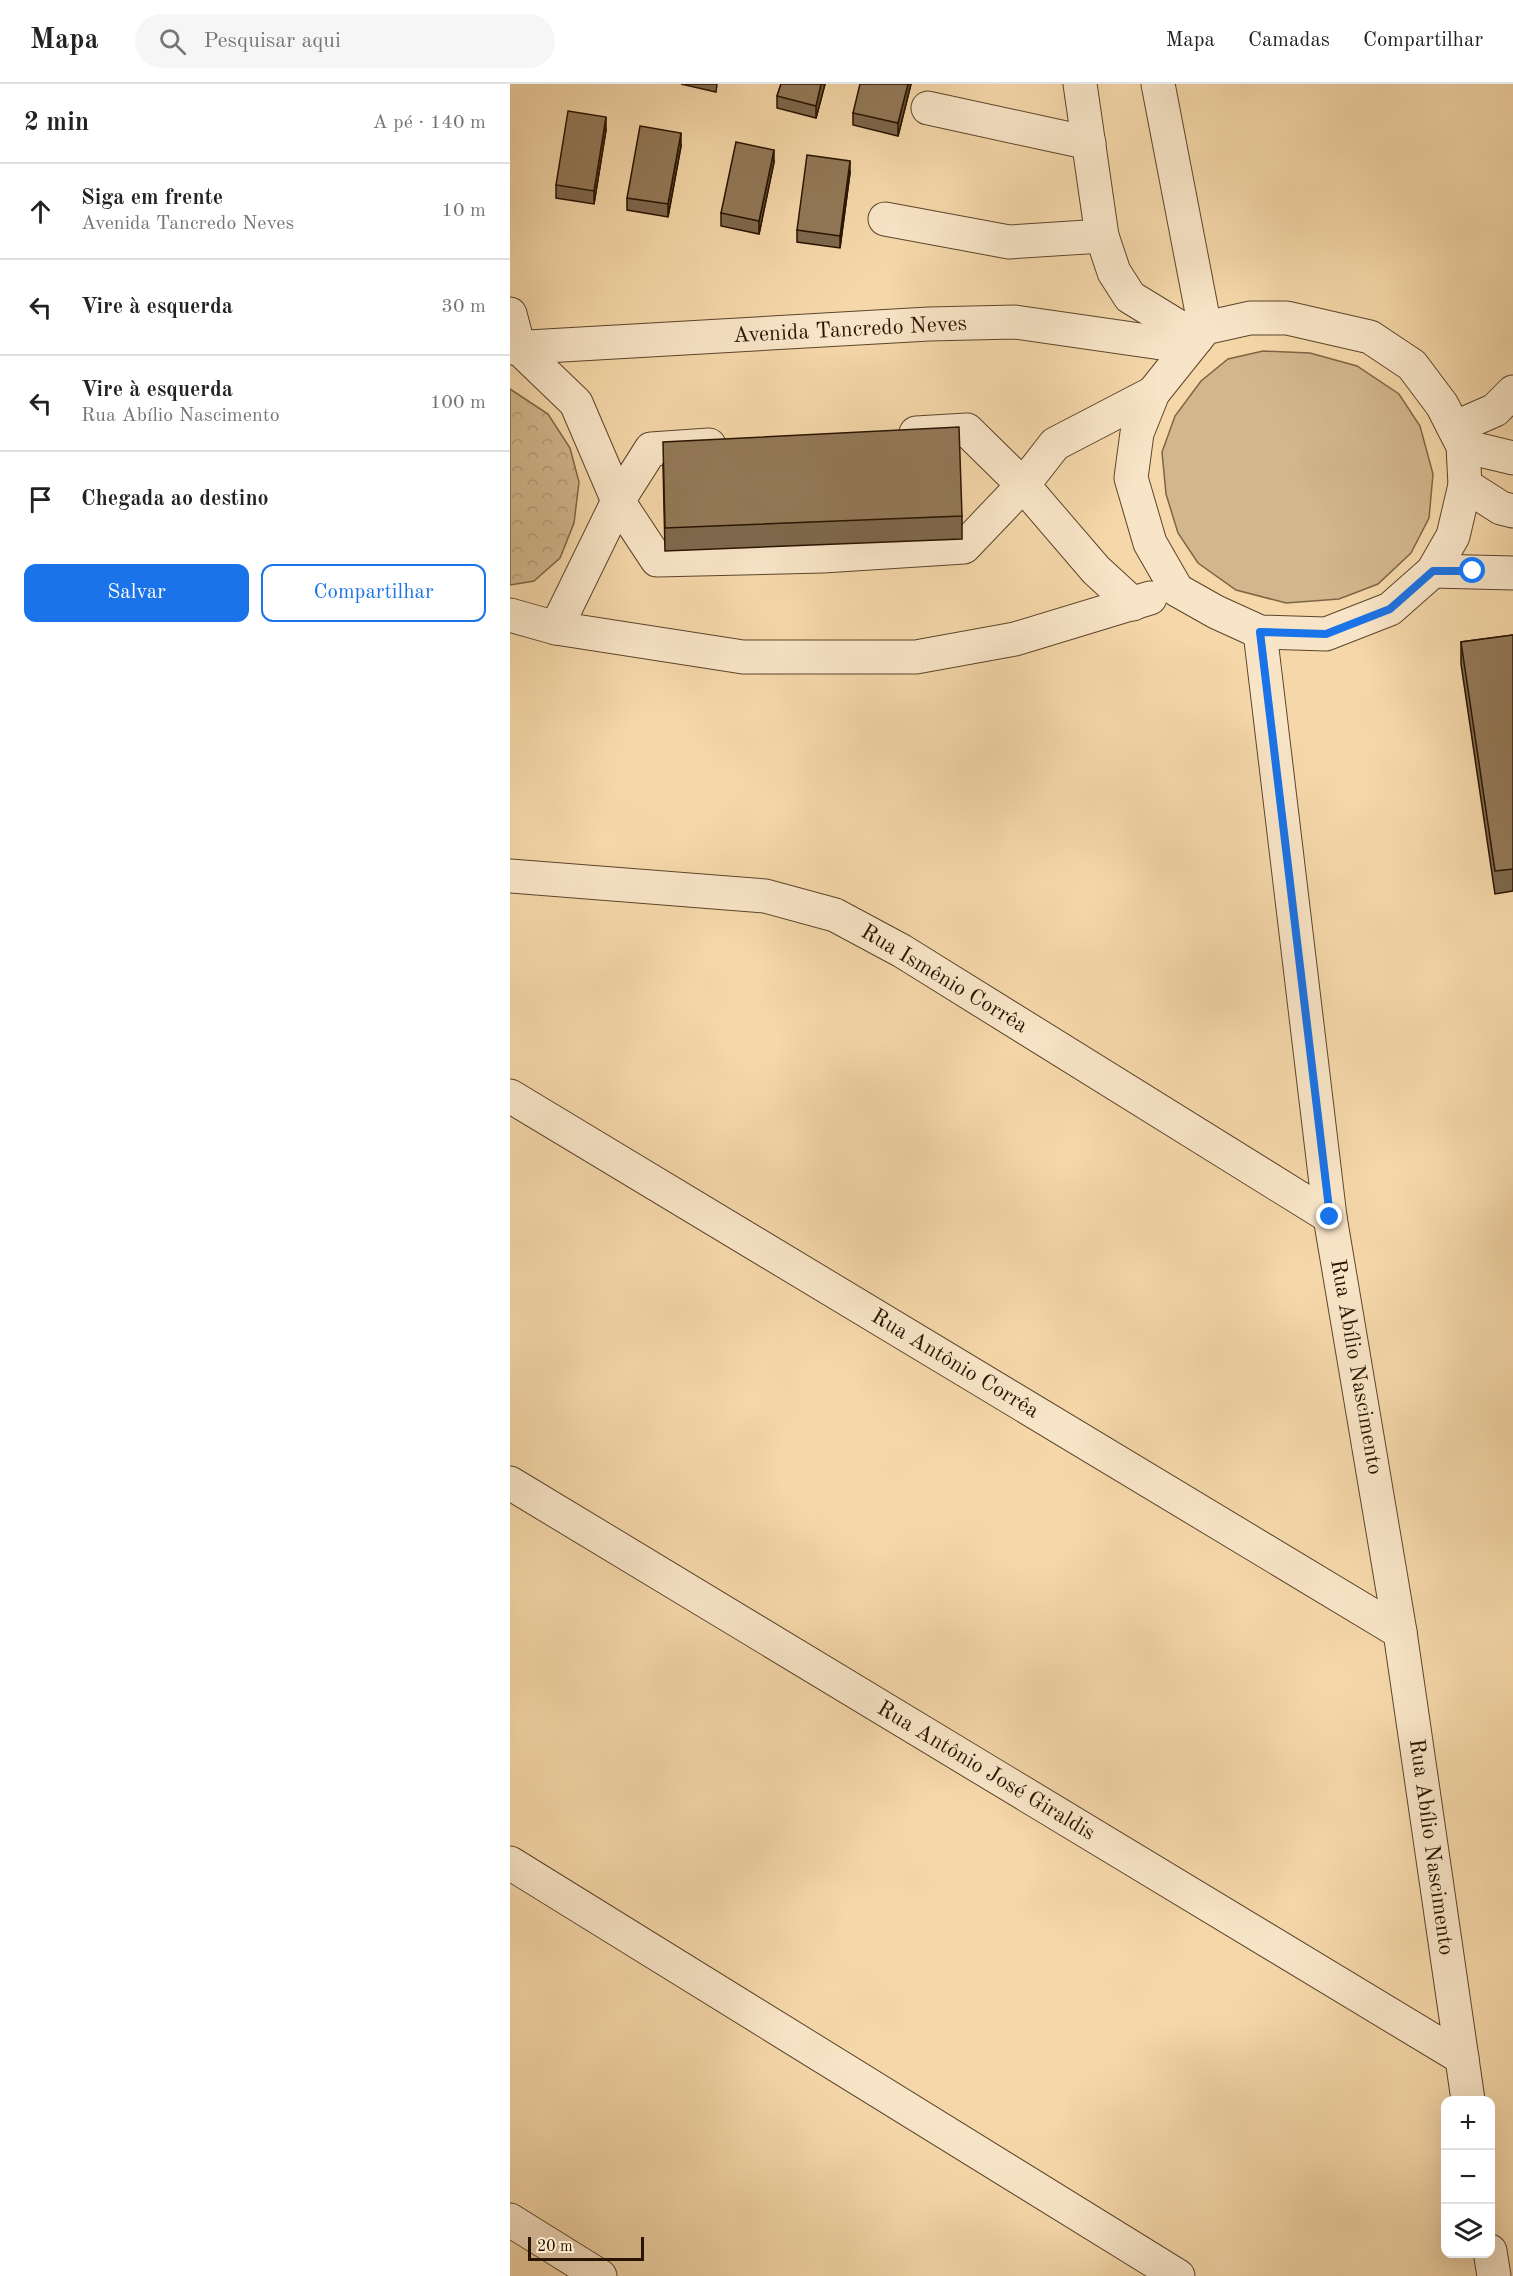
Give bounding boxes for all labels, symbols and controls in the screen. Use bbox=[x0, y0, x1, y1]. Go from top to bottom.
search box bbox=[135, 14, 555, 68]
icon: search bbox=[156, 25, 189, 58]
text: Mapa bbox=[30, 27, 99, 55]
text: Pesquisar aqui bbox=[204, 30, 341, 52]
text: Mapa bbox=[1166, 30, 1215, 51]
text: Camadas bbox=[1248, 30, 1330, 51]
text: Compartilhar bbox=[1363, 30, 1483, 51]
text: 2 min bbox=[24, 110, 89, 136]
text: A pé · 140 m bbox=[372, 113, 486, 133]
text: Siga em frente bbox=[81, 187, 223, 209]
icon: ahead bbox=[24, 195, 57, 228]
text: 10 m bbox=[441, 201, 486, 221]
text: Avenida Tancredo Neves bbox=[81, 214, 294, 234]
icon: left bbox=[24, 291, 57, 324]
text: Vire à esquerda bbox=[81, 296, 233, 318]
text: 30 m bbox=[441, 297, 486, 317]
street label: Avenida Tancredo Neves bbox=[732, 313, 968, 347]
text: Vire à esquerda bbox=[81, 379, 233, 401]
icon: left bbox=[24, 387, 57, 420]
text: 100 m bbox=[430, 393, 486, 413]
text: Rua Abílio Nascimento bbox=[81, 406, 280, 426]
icon: arrive bbox=[24, 483, 57, 516]
text: Chegada ao destino bbox=[81, 488, 269, 510]
route start bbox=[1459, 557, 1485, 583]
button: Salvar bbox=[24, 564, 249, 622]
button: Compartilhar bbox=[261, 564, 486, 622]
street label: Rua Ismênio Corrêa bbox=[857, 921, 1031, 1037]
route end bbox=[1316, 1203, 1342, 1229]
street label: Rua Abílio Nascimento bbox=[1326, 1258, 1386, 1476]
street label: Rua Antônio Corrêa bbox=[867, 1305, 1043, 1423]
street label: Rua Antônio José Giraldis bbox=[873, 1697, 1099, 1845]
street label: Rua Abílio Nascimento bbox=[1405, 1737, 1457, 1957]
map controls bbox=[1441, 2096, 1495, 2258]
button: + bbox=[1441, 2096, 1495, 2150]
button: − bbox=[1441, 2150, 1495, 2204]
button: layers bbox=[1441, 2204, 1495, 2258]
scale bar bbox=[528, 2234, 644, 2262]
text: 20 m bbox=[537, 2239, 573, 2255]

